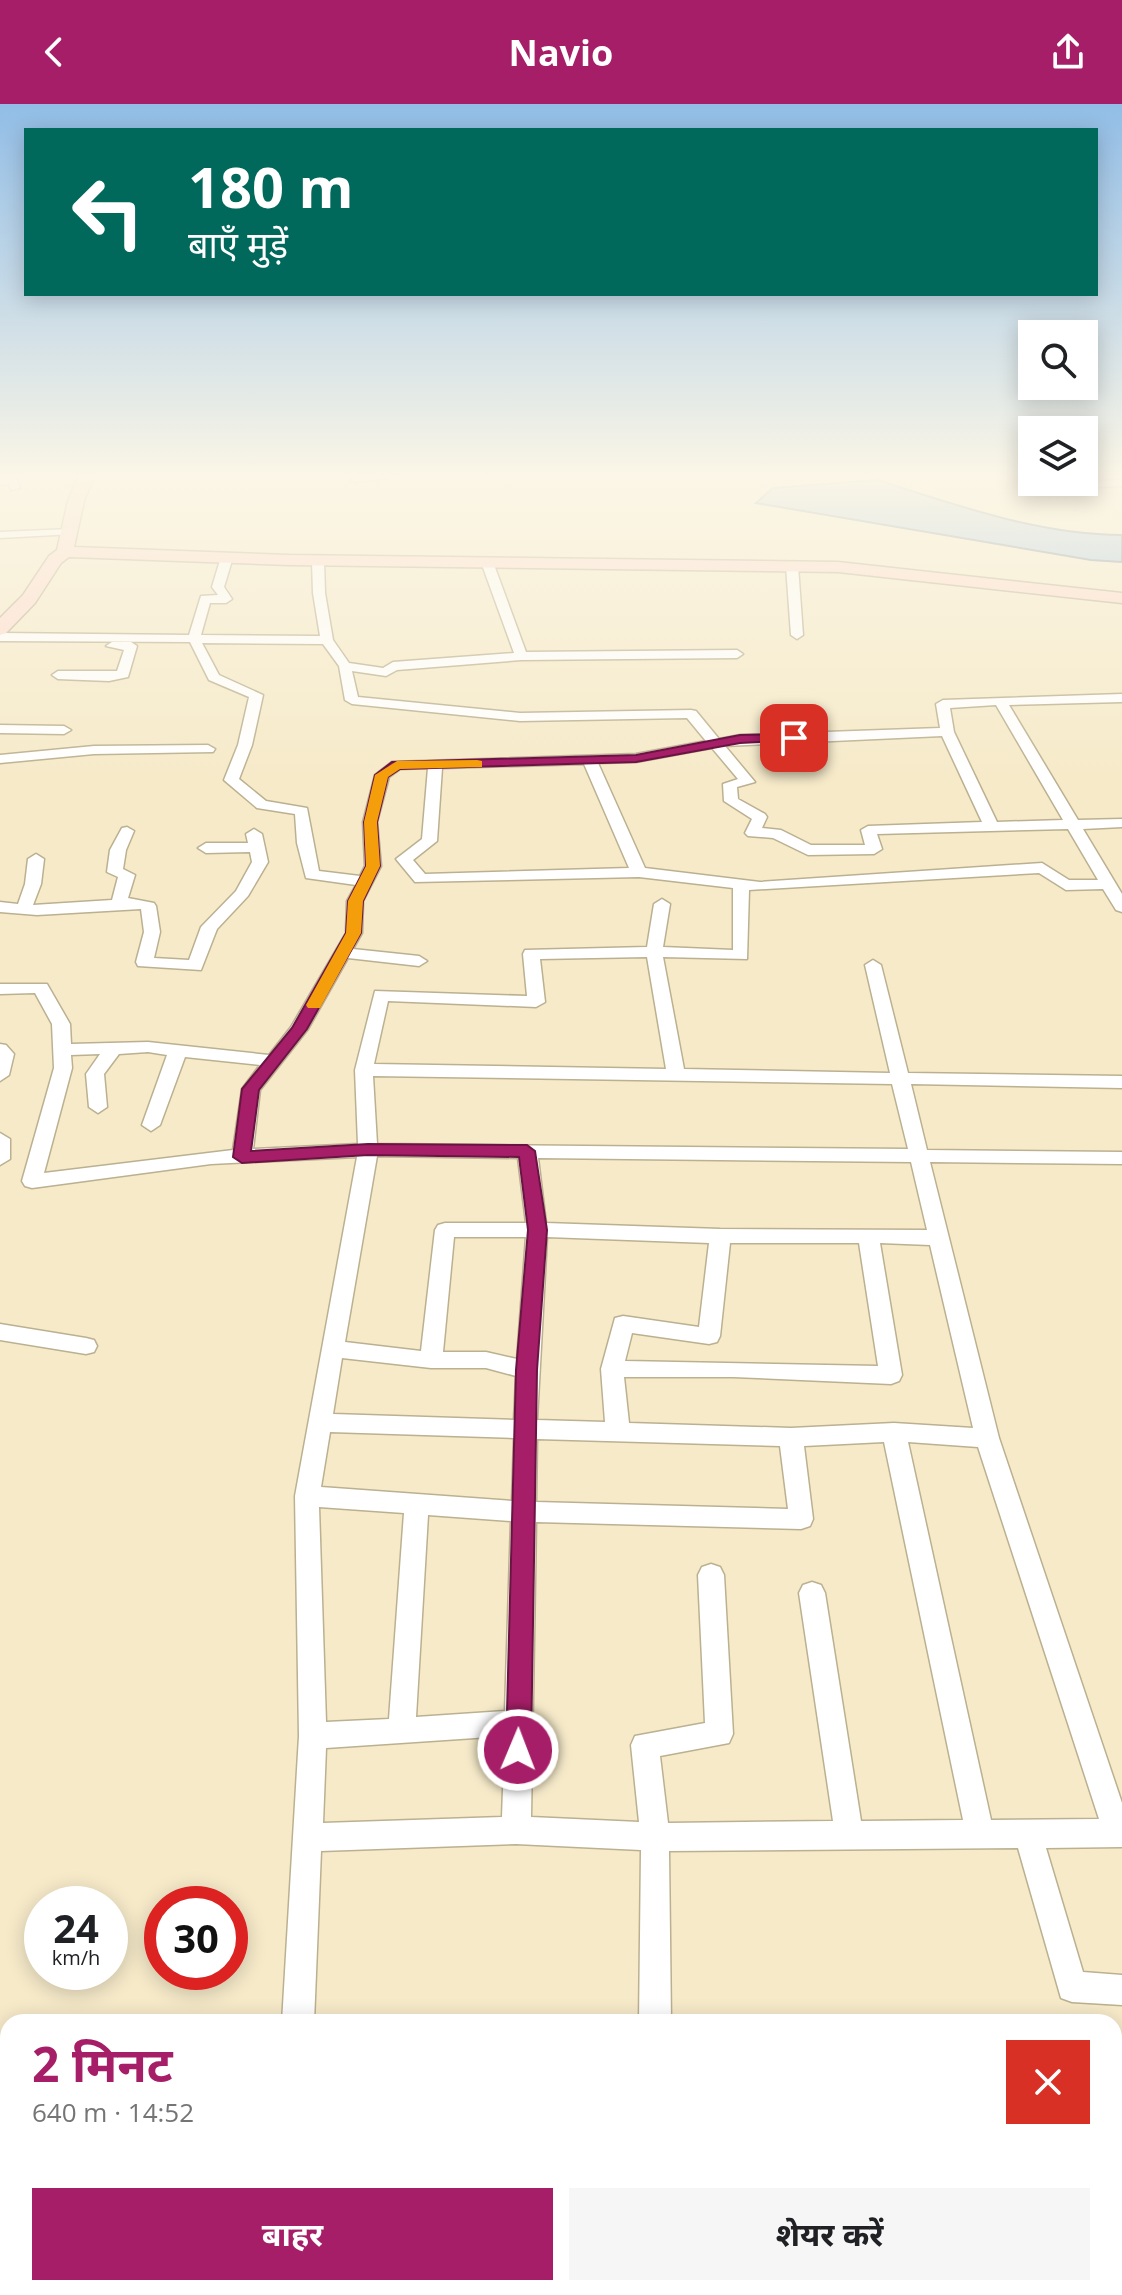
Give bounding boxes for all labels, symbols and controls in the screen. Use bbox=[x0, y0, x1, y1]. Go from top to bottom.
text: Navio bbox=[509, 28, 613, 77]
icon: back bbox=[32, 30, 76, 74]
icon: share bbox=[1046, 30, 1090, 74]
text: 180 m bbox=[188, 148, 354, 224]
icon: left bbox=[56, 160, 160, 264]
text: बाएँ मुड़ें bbox=[188, 220, 288, 269]
map controls bbox=[1018, 320, 1098, 496]
button: search bbox=[1018, 320, 1098, 400]
button: layers bbox=[1018, 416, 1098, 496]
pin bbox=[760, 704, 828, 772]
icon: arrive bbox=[772, 716, 816, 760]
position arrow bbox=[476, 1708, 560, 1792]
speed limit sign: 30 bbox=[144, 1886, 248, 1990]
text: 24 bbox=[53, 1900, 99, 1955]
text: km/h bbox=[52, 1944, 100, 1971]
text: 2 मिनट bbox=[32, 2031, 173, 2096]
button: close bbox=[1006, 2040, 1090, 2124]
text: 640 m · 14:52 bbox=[32, 2094, 194, 2130]
button: बाहर bbox=[32, 2188, 553, 2280]
button: शेयर करें bbox=[569, 2188, 1090, 2280]

